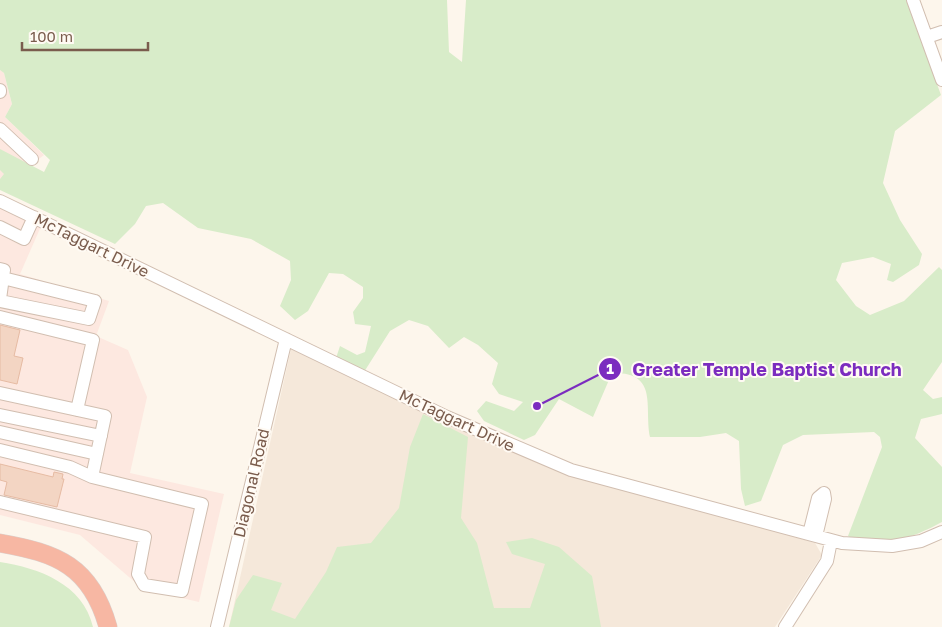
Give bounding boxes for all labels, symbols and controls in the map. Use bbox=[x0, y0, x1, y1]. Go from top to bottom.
scale bar bbox=[22, 20, 149, 52]
text: 100 m bbox=[30, 27, 73, 45]
street label: McTaggart Drive bbox=[31, 209, 153, 281]
callout: Greater Temple Baptist Church bbox=[597, 353, 912, 386]
text: Greater Temple Baptist Church bbox=[632, 358, 902, 380]
text: 1 bbox=[606, 359, 614, 377]
street label: McTaggart Drive bbox=[396, 384, 518, 456]
street label: Diagonal Road bbox=[229, 427, 273, 539]

